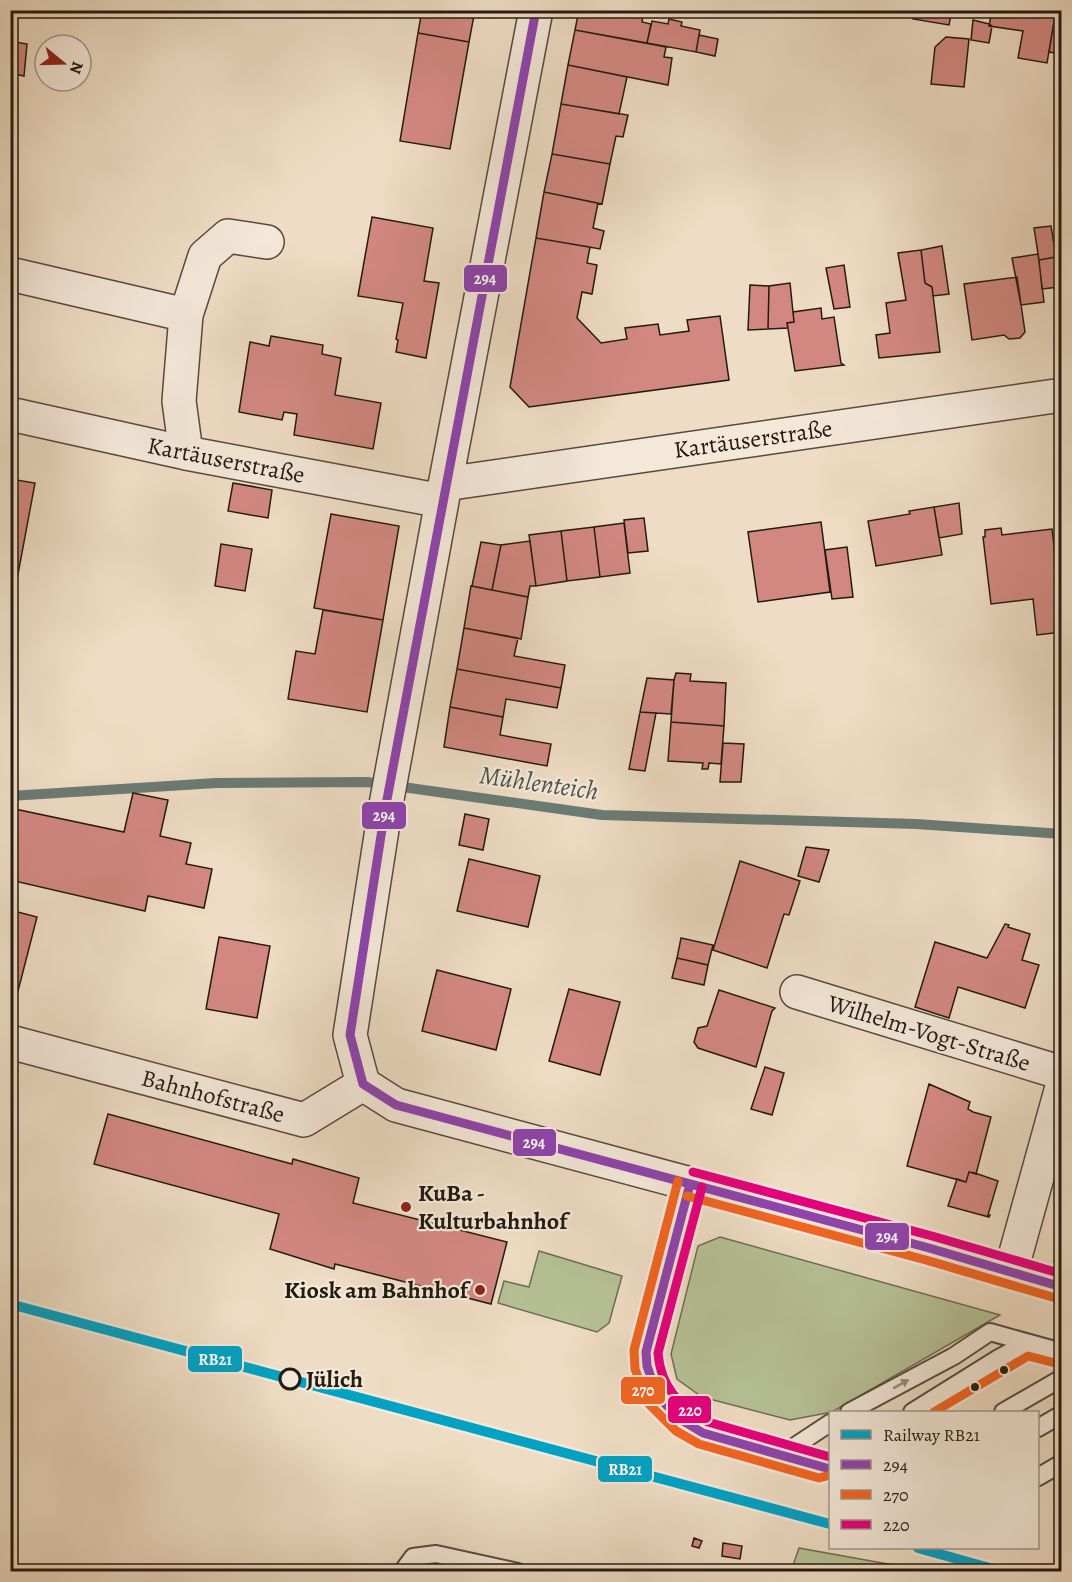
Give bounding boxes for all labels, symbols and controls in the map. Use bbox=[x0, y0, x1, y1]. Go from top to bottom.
north arrow bbox=[33, 33, 93, 93]
text: N bbox=[64, 58, 89, 77]
line badge: 294 bbox=[463, 264, 508, 293]
text: 294 bbox=[474, 268, 497, 290]
street label: Kartäuserstraße bbox=[672, 412, 834, 466]
street label: Kartäuserstraße bbox=[145, 429, 307, 491]
water label: Mühlenteich bbox=[477, 757, 601, 809]
line badge: 294 bbox=[361, 801, 407, 830]
text: 294 bbox=[373, 805, 396, 827]
street label: Wilhelm-Vogt-Straße bbox=[823, 987, 1034, 1079]
street label: Bahnhofstraße bbox=[138, 1062, 288, 1130]
line badge: 294 bbox=[512, 1128, 557, 1157]
text: 294 bbox=[523, 1132, 546, 1154]
place label: KuBa - Kulturbahnhof bbox=[418, 1177, 571, 1237]
marker: KuBa - Kulturbahnhof bbox=[399, 1200, 413, 1214]
line badge: 294 bbox=[864, 1222, 910, 1251]
text: 294 bbox=[876, 1226, 899, 1248]
place label: Kiosk am Bahnhof bbox=[284, 1274, 472, 1306]
marker: Kiosk am Bahnhof bbox=[473, 1283, 487, 1297]
line badge: RB21 bbox=[187, 1345, 243, 1373]
text: RB21 bbox=[198, 1349, 232, 1371]
place label: Jülich bbox=[306, 1363, 363, 1395]
unlabelled marker bbox=[998, 1364, 1010, 1376]
marker: Jülich bbox=[279, 1368, 301, 1390]
line badge: 270 bbox=[620, 1376, 666, 1405]
text: 270 bbox=[632, 1380, 654, 1402]
one-way arrow bbox=[892, 1380, 909, 1390]
unlabelled marker bbox=[969, 1381, 981, 1393]
line badge: 220 bbox=[667, 1395, 712, 1424]
text: 220 bbox=[678, 1400, 702, 1422]
legend bbox=[829, 1411, 1039, 1549]
text: Railway RB21 bbox=[883, 1423, 980, 1447]
text: 294 bbox=[883, 1453, 908, 1477]
line badge: RB21 bbox=[597, 1455, 653, 1483]
text: RB21 bbox=[608, 1459, 642, 1481]
text: 270 bbox=[883, 1483, 909, 1507]
text: 220 bbox=[883, 1513, 910, 1537]

